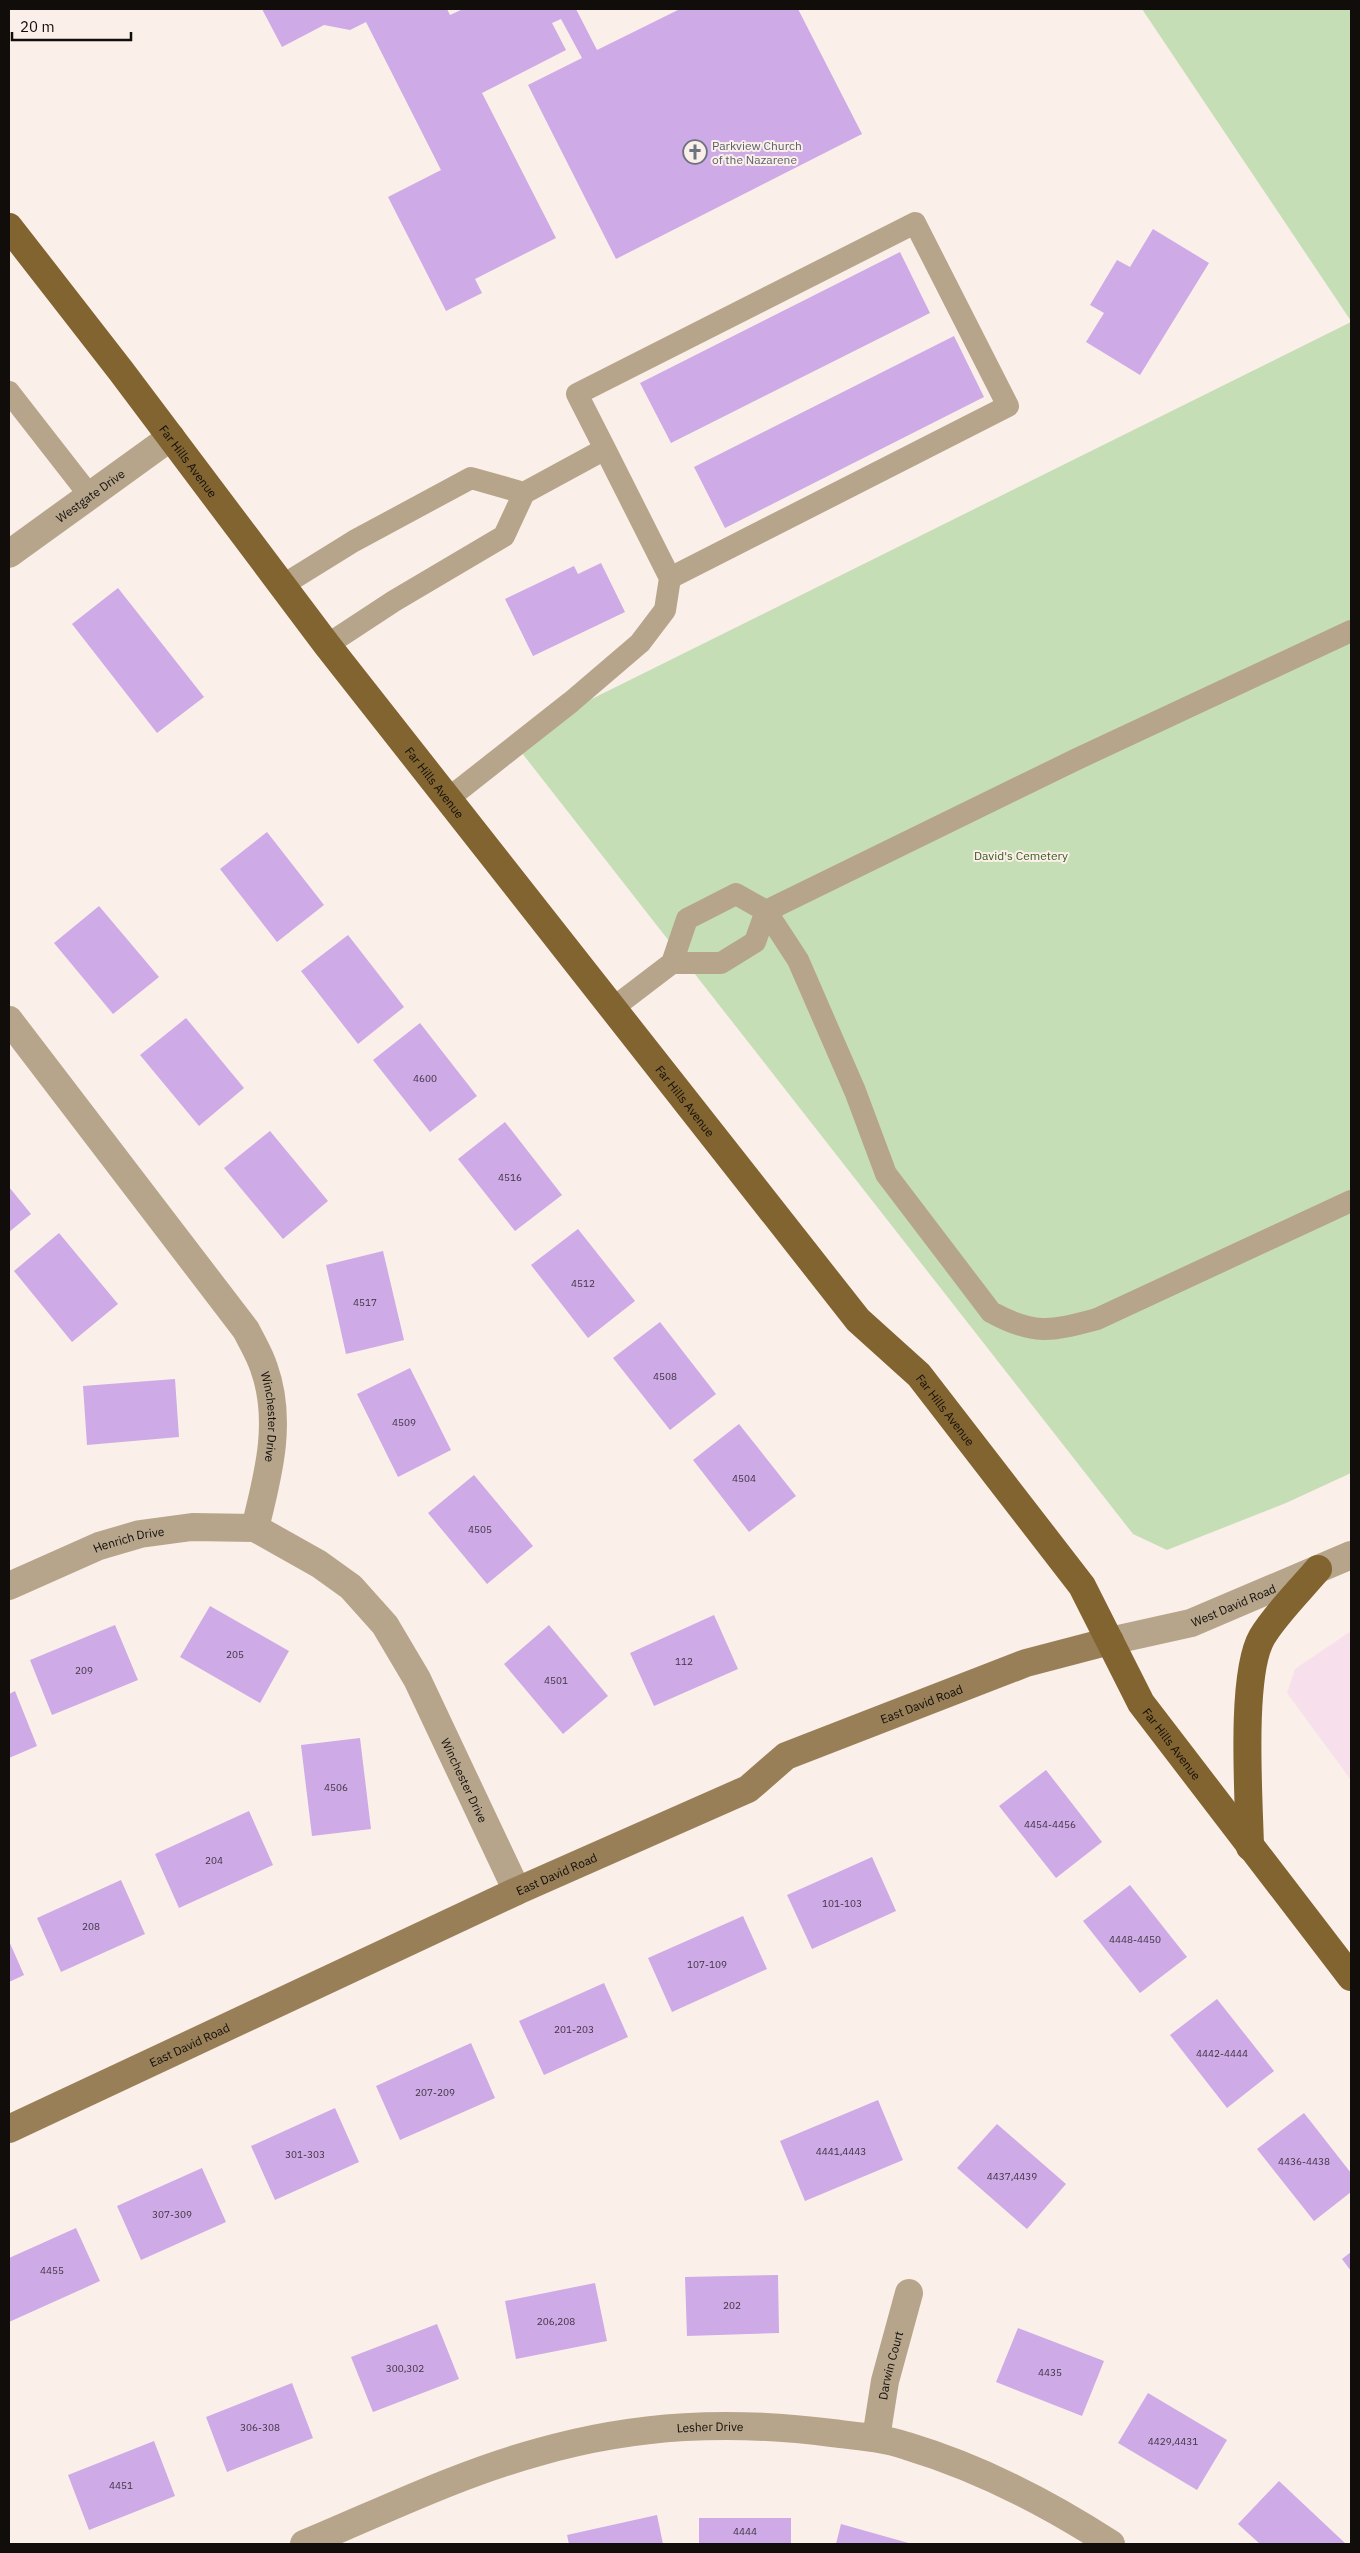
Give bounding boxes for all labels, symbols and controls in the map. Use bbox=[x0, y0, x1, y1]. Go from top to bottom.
scale bar bbox=[12, 10, 131, 42]
text: 20 m bbox=[20, 17, 55, 36]
place label: Parkview Church of the Nazarene bbox=[712, 138, 802, 167]
church icon: Parkview Church of the Nazarene bbox=[682, 139, 708, 165]
street label: Far Hills Avenue bbox=[157, 422, 221, 500]
street label: Westgate Drive bbox=[53, 465, 128, 525]
street label: Far Hills Avenue bbox=[402, 744, 468, 821]
park label: David's Cemetery bbox=[974, 848, 1068, 863]
street label: Far Hills Avenue bbox=[653, 1062, 718, 1140]
house number: 4600 bbox=[413, 1072, 437, 1085]
house number: 4516 bbox=[498, 1171, 522, 1184]
house number: 4512 bbox=[571, 1277, 595, 1290]
house number: 4517 bbox=[353, 1296, 377, 1309]
street label: Winchester Drive bbox=[258, 1370, 281, 1464]
house number: 4508 bbox=[653, 1370, 677, 1383]
street label: Far Hills Avenue bbox=[913, 1371, 978, 1449]
house number: 4509 bbox=[392, 1416, 416, 1429]
house number: 4504 bbox=[732, 1472, 756, 1485]
street label: Henrich Drive bbox=[91, 1523, 165, 1555]
house number: 4505 bbox=[468, 1523, 492, 1536]
street label: West David Road bbox=[1189, 1580, 1278, 1630]
house number: 205 bbox=[226, 1648, 244, 1661]
house number: 112 bbox=[675, 1655, 693, 1668]
house number: 209 bbox=[75, 1664, 93, 1677]
house number: 4501 bbox=[544, 1674, 568, 1687]
street label: East David Road bbox=[878, 1681, 965, 1726]
street label: Far Hills Avenue bbox=[1140, 1705, 1205, 1783]
street label: Winchester Drive bbox=[438, 1735, 491, 1825]
house number: 4506 bbox=[324, 1781, 348, 1794]
house number: 4454-4456 bbox=[1024, 1818, 1076, 1831]
street label: East David Road bbox=[514, 1849, 599, 1898]
house number: 204 bbox=[205, 1854, 223, 1867]
house number: 101-103 bbox=[822, 1897, 862, 1910]
house number: 208 bbox=[82, 1920, 100, 1933]
house number: 4448-4450 bbox=[1109, 1933, 1161, 1946]
house number: 107-109 bbox=[687, 1958, 727, 1971]
street label: East David Road bbox=[147, 2019, 232, 2070]
house number: 201-203 bbox=[554, 2023, 594, 2036]
house number: 4442-4444 bbox=[1196, 2047, 1248, 2060]
house number: 207-209 bbox=[415, 2086, 455, 2099]
house number: 4441,4443 bbox=[816, 2145, 866, 2158]
house number: 301-303 bbox=[285, 2148, 325, 2161]
house number: 4436-4438 bbox=[1278, 2155, 1330, 2168]
house number: 4437,4439 bbox=[987, 2170, 1037, 2183]
house number: 307-309 bbox=[152, 2208, 192, 2221]
house number: 4455 bbox=[40, 2264, 64, 2277]
house number: 202 bbox=[723, 2299, 741, 2312]
house number: 206,208 bbox=[537, 2315, 575, 2328]
street label: Darwin Court bbox=[875, 2329, 906, 2401]
house number: 300,302 bbox=[386, 2362, 424, 2375]
house number: 4435 bbox=[1038, 2366, 1062, 2379]
street label: Lesher Drive bbox=[676, 2418, 744, 2435]
house number: 306-308 bbox=[240, 2421, 280, 2434]
house number: 4429,4431 bbox=[1148, 2435, 1198, 2448]
house number: 4451 bbox=[109, 2479, 133, 2492]
house number: 4444 bbox=[733, 2525, 757, 2538]

